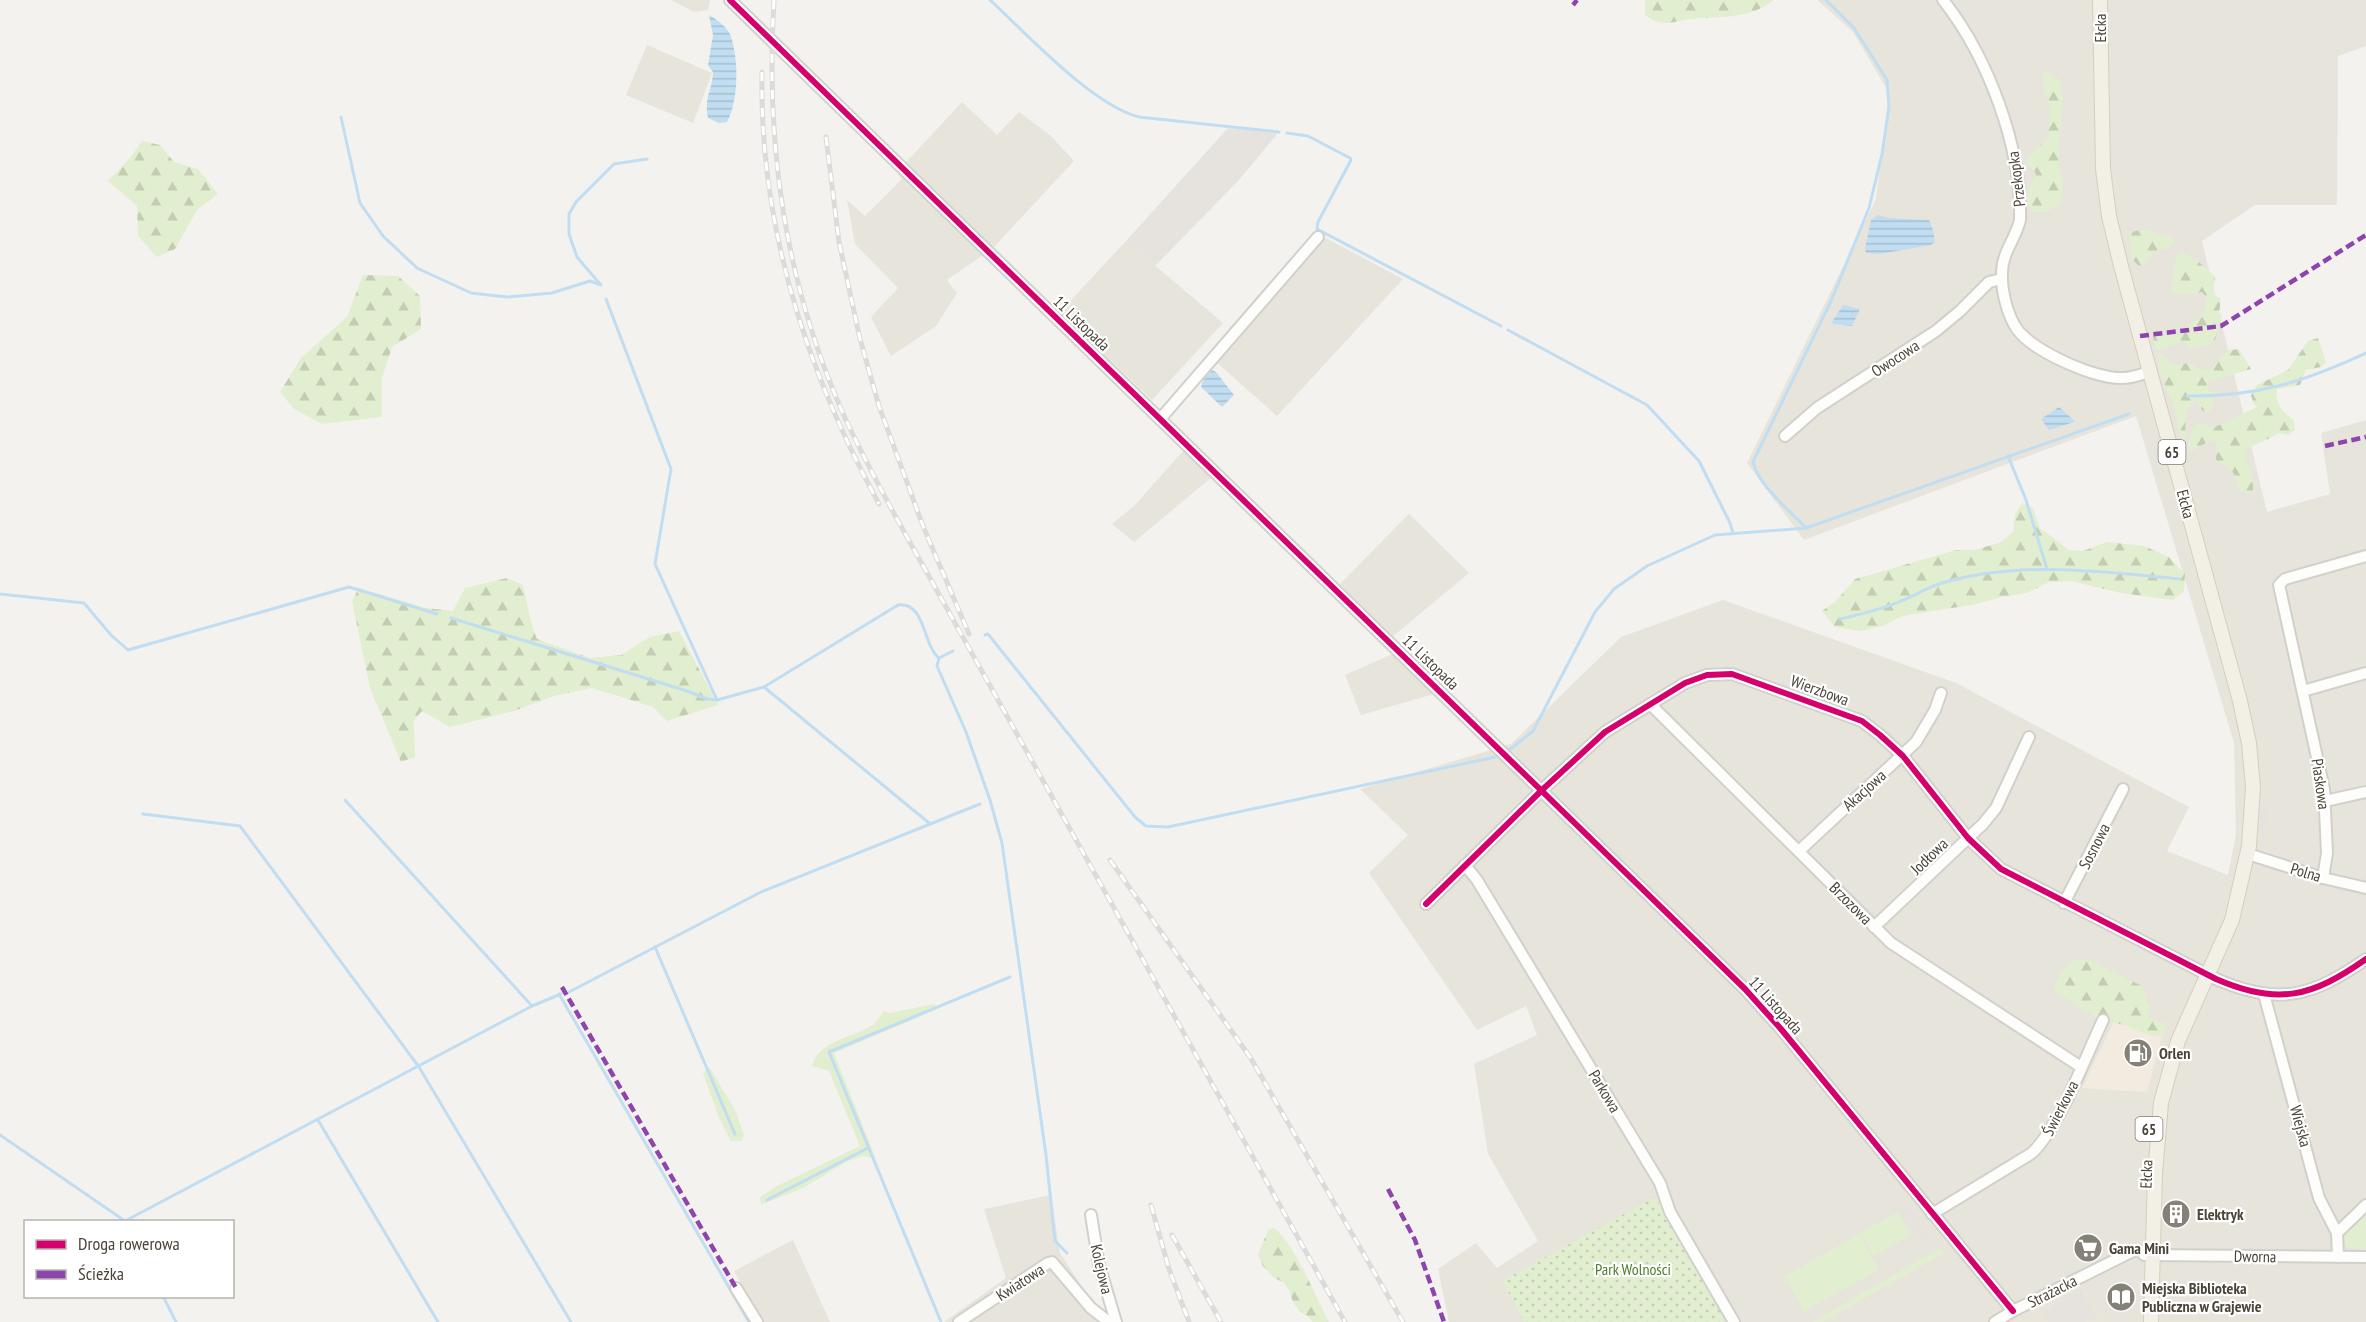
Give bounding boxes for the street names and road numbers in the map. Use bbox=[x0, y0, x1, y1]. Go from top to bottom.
street label: Ełcka bbox=[2090, 14, 2110, 42]
street label: Przekopka bbox=[2003, 150, 2029, 208]
street label: 11 Listopada bbox=[1049, 291, 1115, 355]
street label: Owocowa bbox=[1867, 335, 1923, 381]
road number: 65 bbox=[2158, 440, 2186, 464]
street label: Ełcka bbox=[2173, 487, 2199, 521]
street label: 11 Listopada bbox=[1398, 630, 1464, 694]
street label: Wierzbowa bbox=[1788, 670, 1852, 710]
street label: Piaskowa bbox=[2308, 757, 2334, 811]
street label: Akacjowa bbox=[1838, 765, 1890, 815]
street label: Sosnowa bbox=[2074, 820, 2114, 872]
street label: Jodłowa bbox=[1905, 834, 1952, 879]
street label: Polna bbox=[2288, 858, 2324, 886]
street label: Brzozowa bbox=[1825, 877, 1877, 929]
street label: 11 Listopada bbox=[1745, 972, 1807, 1038]
street label: Parkowa bbox=[1585, 1066, 1625, 1116]
street label: Świerkowa bbox=[2038, 1077, 2082, 1139]
street label: Wiejska bbox=[2286, 1103, 2316, 1149]
road number: 65 bbox=[2136, 1117, 2162, 1141]
street label: Ełcka bbox=[2136, 1159, 2156, 1189]
street label: Kolejowa bbox=[1087, 1242, 1117, 1296]
street label: Dworna bbox=[2234, 1246, 2276, 1266]
street label: Kwiatowa bbox=[992, 1259, 1048, 1305]
street label: Strażacka bbox=[2024, 1270, 2080, 1312]

